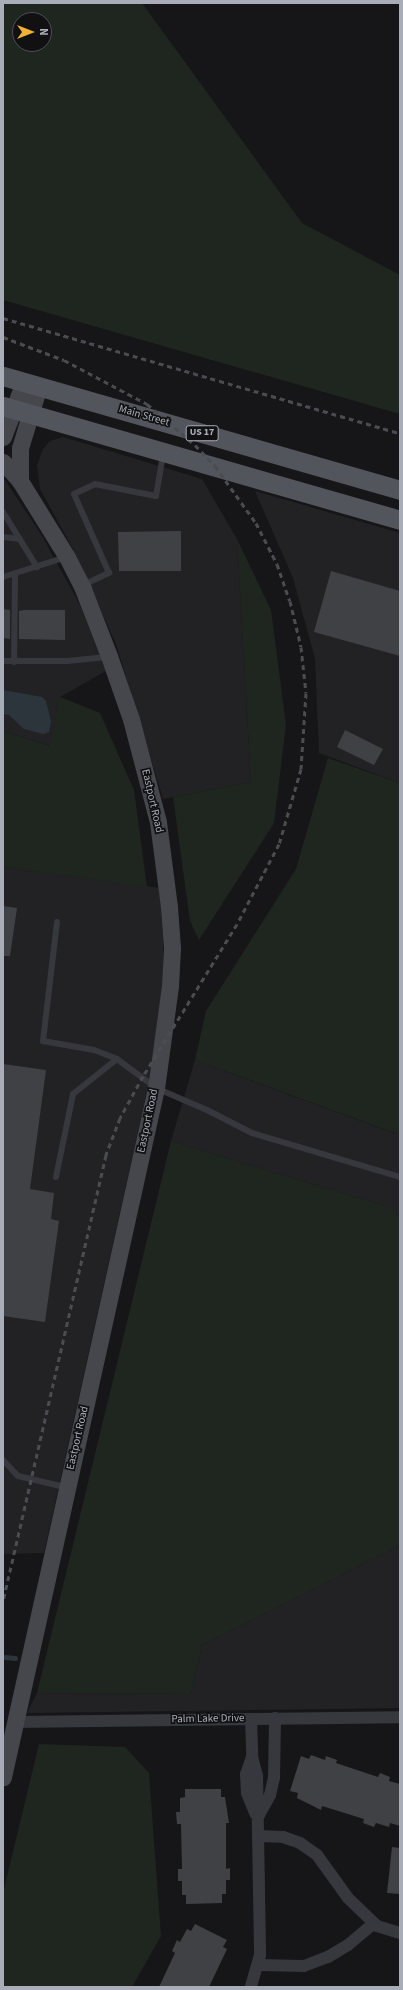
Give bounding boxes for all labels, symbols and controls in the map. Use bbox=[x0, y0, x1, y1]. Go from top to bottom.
north arrow bbox=[12, 12, 52, 52]
text: N bbox=[36, 28, 51, 36]
street label: Main Street bbox=[117, 402, 171, 430]
road number: US 17 bbox=[185, 425, 219, 441]
street label: Eastport Road bbox=[138, 768, 166, 834]
street label: Eastport Road bbox=[135, 1088, 161, 1154]
street label: Eastport Road bbox=[64, 1405, 92, 1471]
street label: Palm Lake Drive bbox=[171, 1712, 245, 1726]

